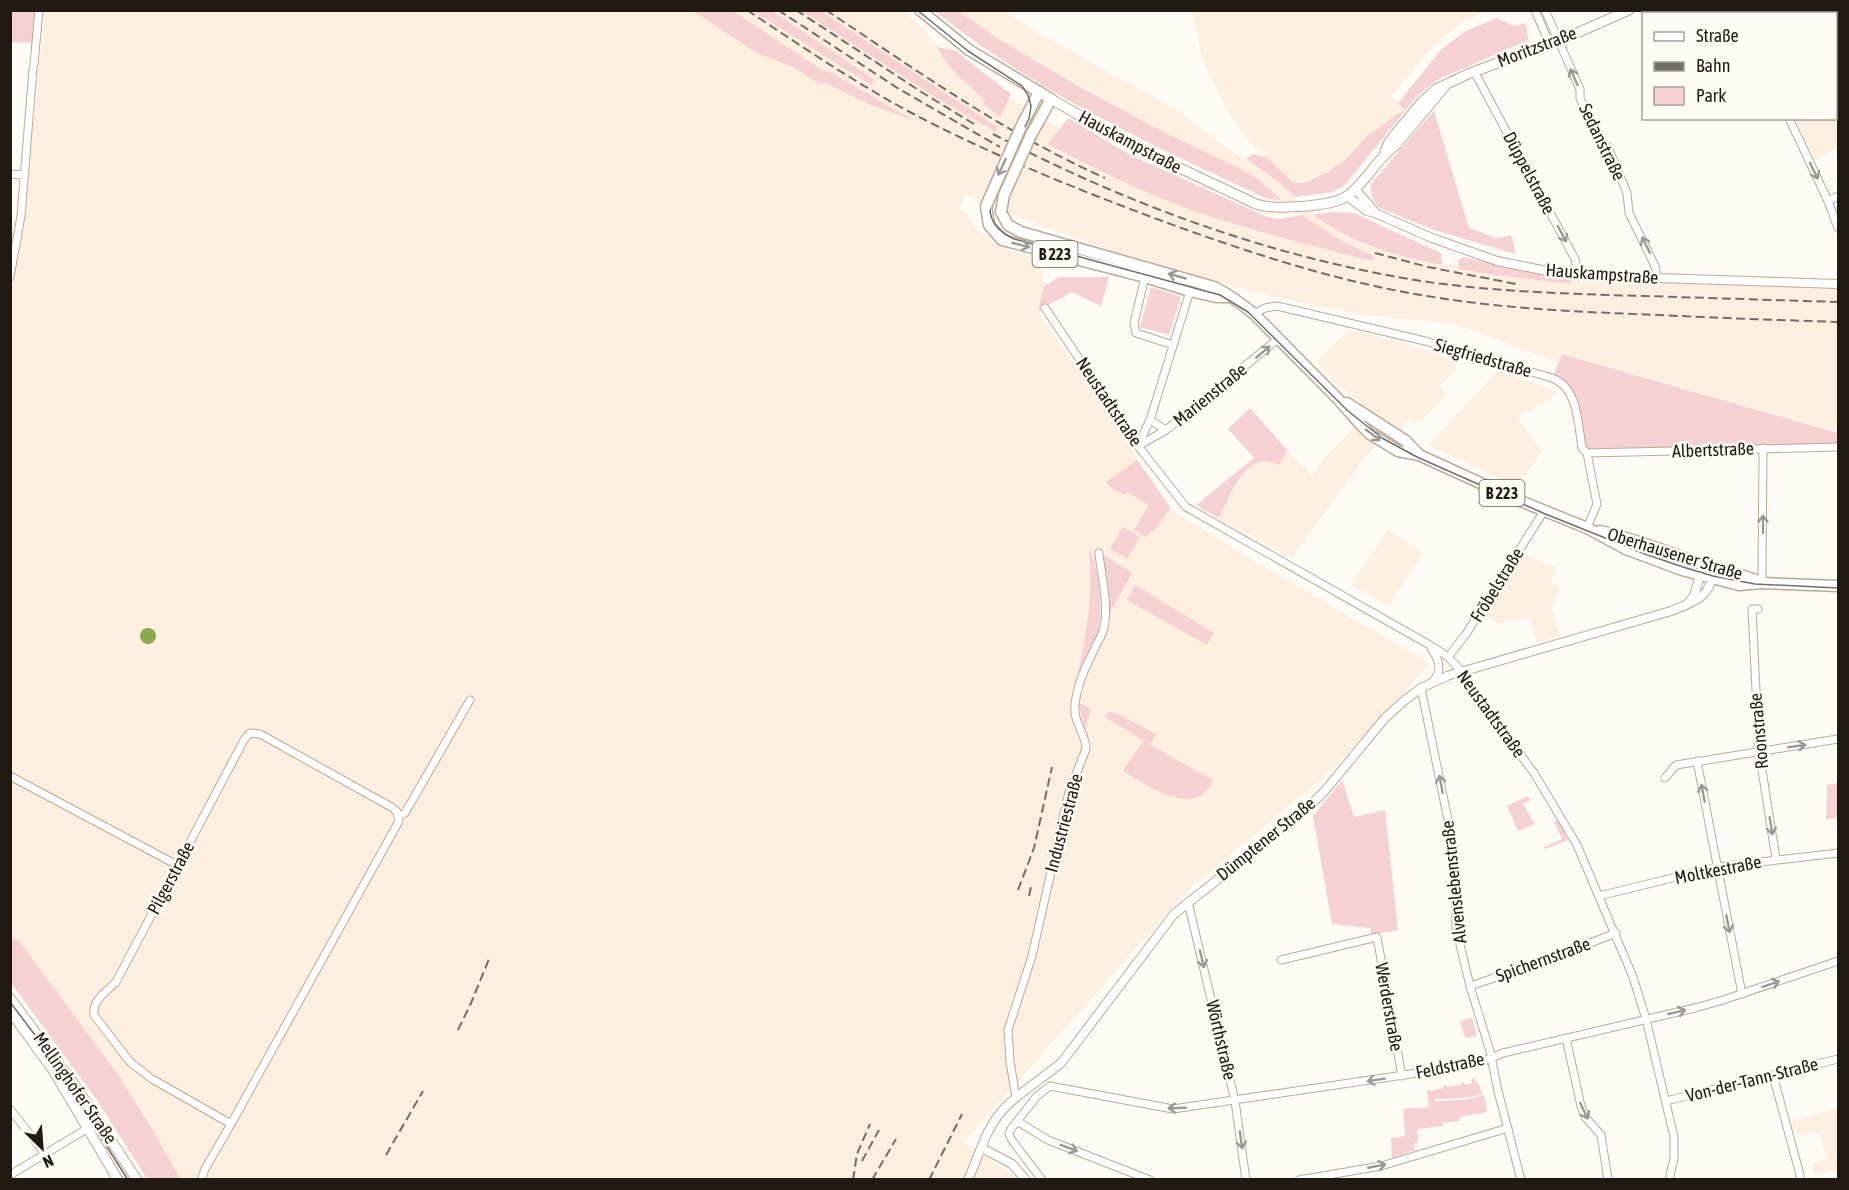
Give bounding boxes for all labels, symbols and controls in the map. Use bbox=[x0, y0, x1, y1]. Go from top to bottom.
legend bbox=[1642, 12, 1837, 120]
street label: Moritzstraße bbox=[1494, 22, 1579, 71]
text: Straße bbox=[1696, 25, 1739, 46]
text: Bahn bbox=[1696, 55, 1730, 76]
one-way arrow bbox=[1568, 69, 1580, 87]
text: Park bbox=[1696, 85, 1726, 106]
street label: Sedanstraße bbox=[1575, 100, 1630, 184]
street label: Hauskampstraße bbox=[1075, 106, 1185, 177]
street label: Düppelstraße bbox=[1499, 128, 1560, 218]
one-way arrow bbox=[996, 158, 1008, 176]
one-way arrow bbox=[1809, 162, 1821, 180]
one-way arrow bbox=[1557, 224, 1568, 242]
one-way arrow bbox=[1639, 236, 1651, 254]
one-way arrow bbox=[1011, 240, 1030, 252]
road number: B 223 bbox=[1032, 241, 1078, 267]
street label: Hauskampstraße bbox=[1545, 259, 1659, 288]
one-way arrow bbox=[1168, 270, 1187, 281]
street label: Siegfriedstraße bbox=[1432, 334, 1534, 381]
one-way arrow bbox=[1255, 345, 1271, 358]
street label: Neustadtstraße bbox=[1072, 353, 1147, 450]
street label: Marienstraße bbox=[1169, 359, 1251, 431]
one-way arrow bbox=[1365, 429, 1381, 442]
street label: Albertstraße bbox=[1672, 438, 1754, 461]
road number: B 223 bbox=[1480, 480, 1524, 506]
one-way arrow bbox=[1757, 515, 1769, 535]
street label: Oberhausener Straße bbox=[1605, 523, 1745, 584]
street label: Fröbelstraße bbox=[1466, 544, 1528, 626]
street label: Neustadtstraße bbox=[1453, 666, 1530, 761]
street label: Roonstraße bbox=[1745, 692, 1772, 770]
one-way arrow bbox=[1786, 740, 1806, 751]
street label: Industriestraße bbox=[1040, 771, 1087, 874]
one-way arrow bbox=[1435, 774, 1446, 794]
one-way arrow bbox=[1697, 784, 1708, 804]
street label: Dümptener Straße bbox=[1212, 792, 1319, 885]
one-way arrow bbox=[1765, 815, 1776, 835]
street label: Alvenslebenstraße bbox=[1437, 819, 1470, 945]
street label: Pilgerstraße bbox=[143, 838, 198, 918]
street label: Moltkestraße bbox=[1673, 851, 1763, 888]
one-way arrow bbox=[1723, 914, 1734, 934]
street label: Spichernstraße bbox=[1493, 933, 1593, 986]
one-way arrow bbox=[1196, 949, 1208, 968]
street label: Werderstraße bbox=[1371, 961, 1408, 1053]
one-way arrow bbox=[1761, 977, 1780, 988]
street label: Wörthstraße bbox=[1202, 998, 1241, 1082]
one-way arrow bbox=[1667, 1006, 1686, 1018]
street label: Mellinghofer Straße bbox=[29, 1028, 122, 1147]
street label: Feldstraße bbox=[1414, 1048, 1486, 1083]
street label: Von-der-Tann-Straße bbox=[1684, 1053, 1820, 1106]
one-way arrow bbox=[1367, 1074, 1387, 1085]
one-way arrow bbox=[1168, 1102, 1188, 1113]
one-way arrow bbox=[1579, 1102, 1591, 1120]
north arrow bbox=[12, 1118, 72, 1178]
one-way arrow bbox=[1235, 1130, 1246, 1150]
one-way arrow bbox=[1059, 1143, 1078, 1154]
text: N bbox=[40, 1151, 56, 1172]
one-way arrow bbox=[1367, 1160, 1387, 1171]

